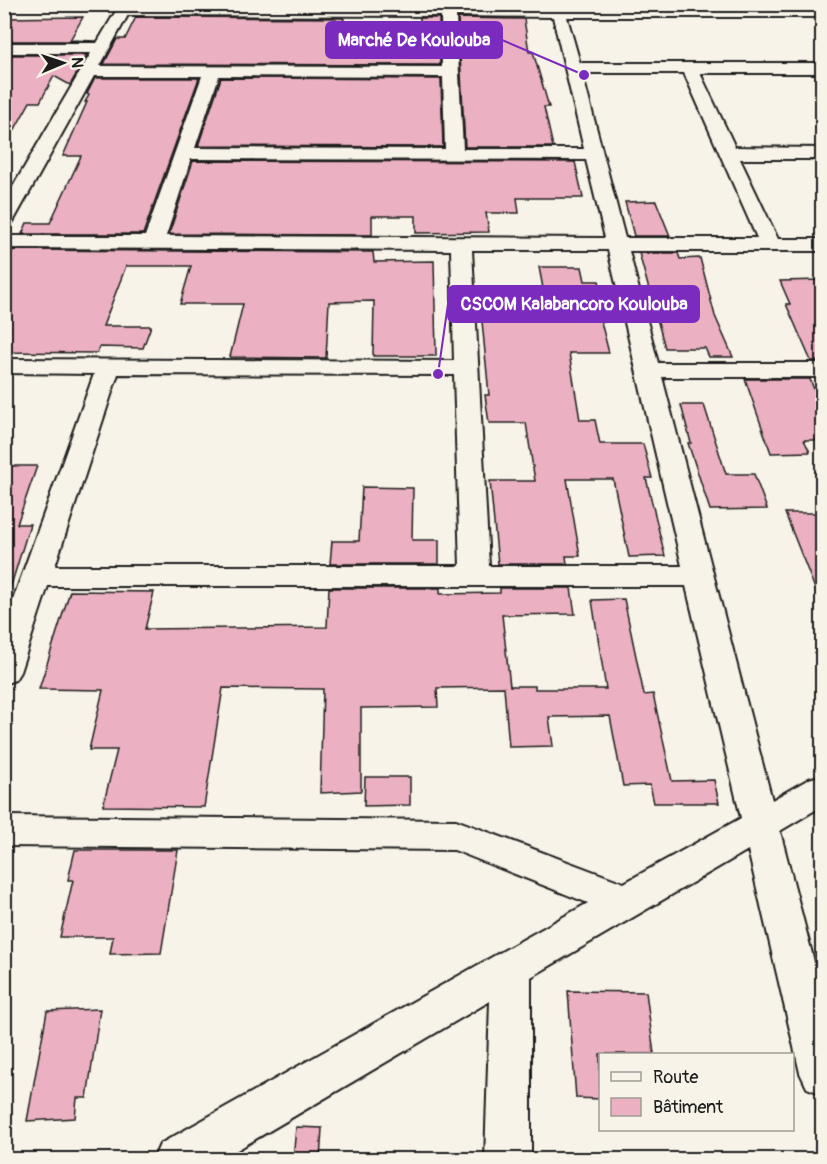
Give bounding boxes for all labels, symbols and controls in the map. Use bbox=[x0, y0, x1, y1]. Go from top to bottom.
callout: Marché De Koulouba bbox=[326, 22, 502, 58]
text: Marché De Koulouba bbox=[338, 29, 491, 52]
north arrow bbox=[33, 33, 93, 93]
text: N bbox=[67, 57, 87, 68]
callout: CSCOM Kalabancoro Koulouba bbox=[448, 286, 699, 322]
text: CSCOM Kalabancoro Koulouba bbox=[460, 293, 688, 316]
legend bbox=[599, 1053, 794, 1131]
text: Route bbox=[653, 1066, 698, 1089]
text: Bâtiment bbox=[653, 1096, 724, 1119]

